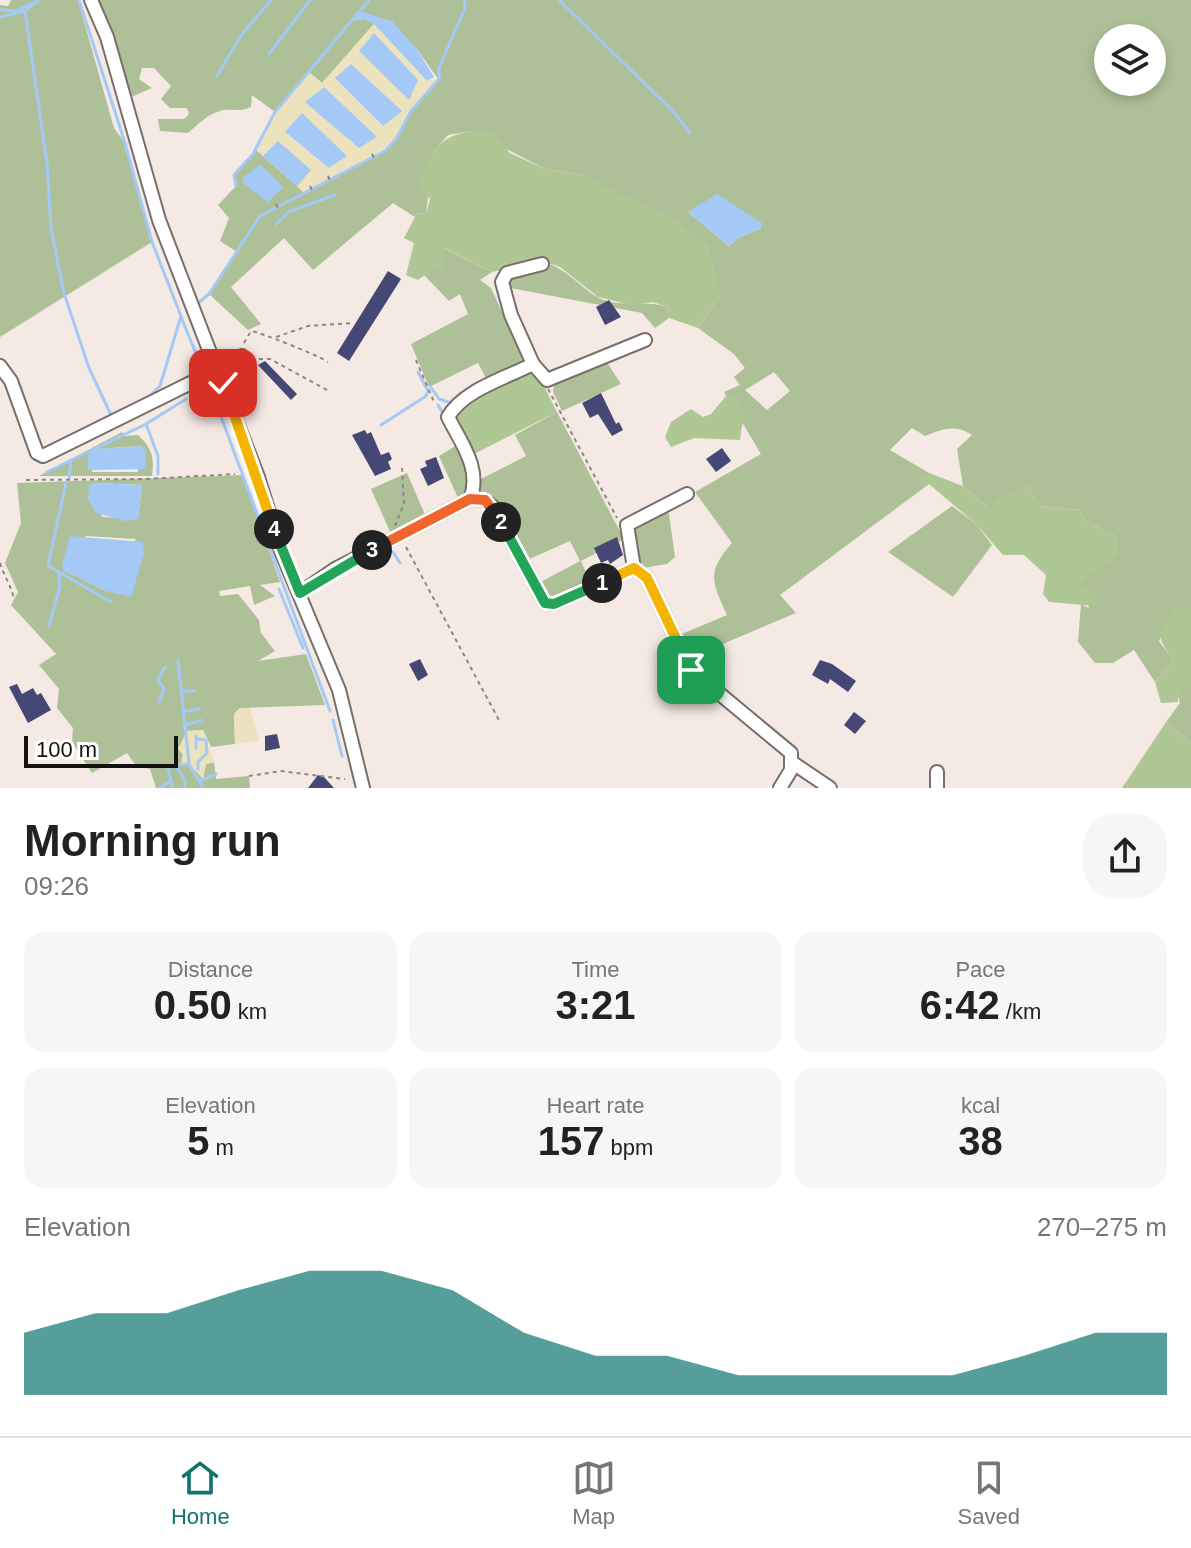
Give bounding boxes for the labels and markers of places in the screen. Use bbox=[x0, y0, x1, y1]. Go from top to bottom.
pin bbox=[189, 349, 257, 417]
pin: 2 bbox=[481, 502, 521, 542]
pin: 4 bbox=[254, 509, 294, 549]
pin: 3 bbox=[352, 530, 392, 570]
pin: 1 bbox=[582, 563, 622, 603]
pin bbox=[657, 636, 725, 704]

